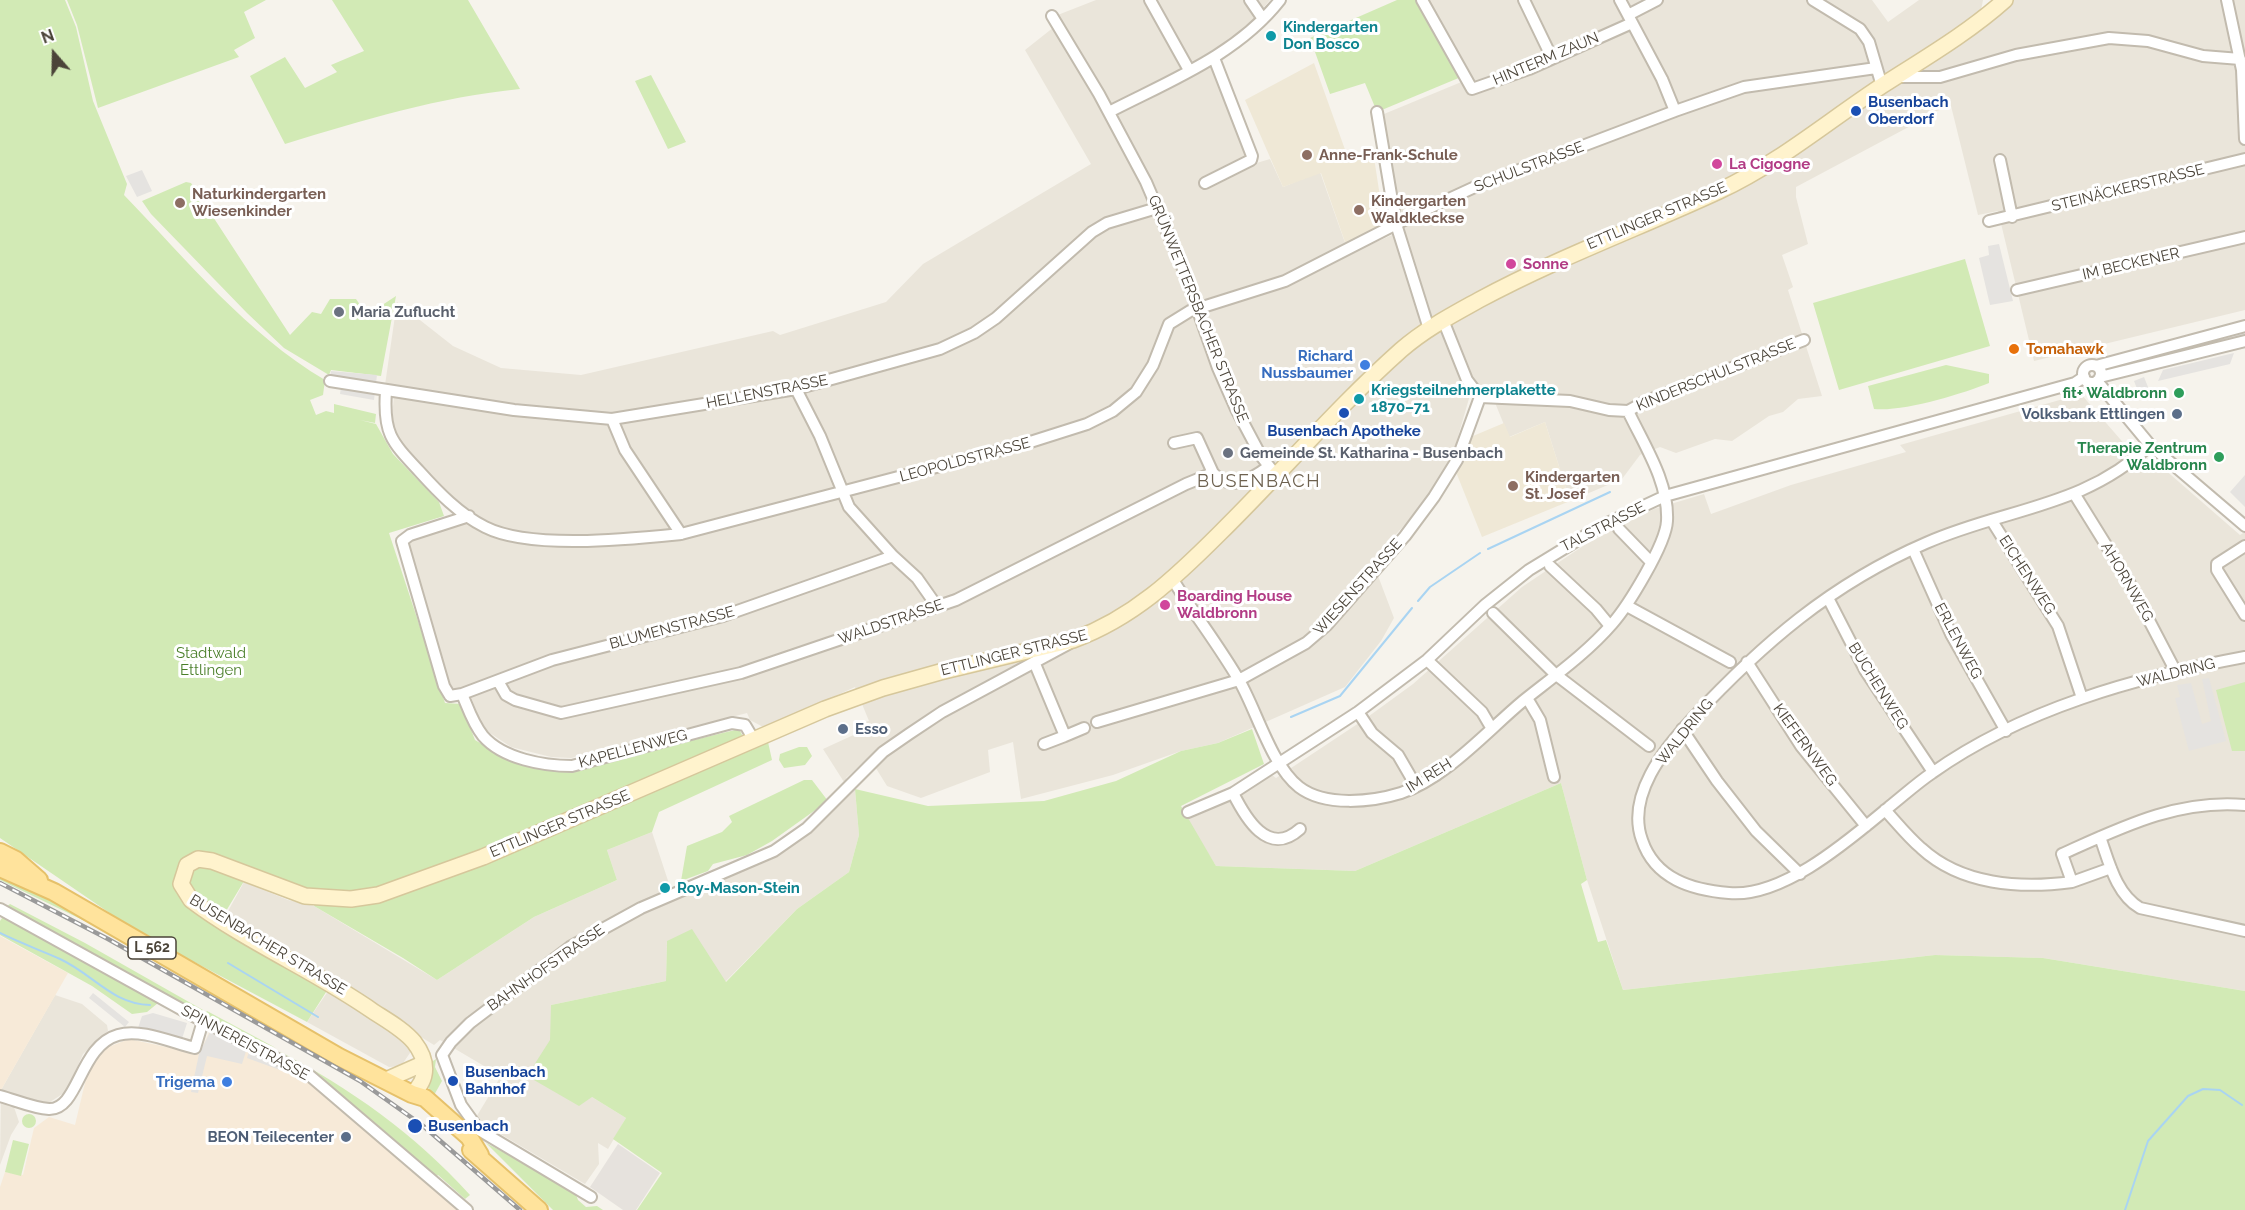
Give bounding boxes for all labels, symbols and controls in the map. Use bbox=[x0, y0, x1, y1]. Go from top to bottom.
place label: Kindergarten Don Bosco bbox=[1283, 18, 1378, 53]
north arrow bbox=[24, 24, 84, 84]
text: N bbox=[39, 26, 57, 48]
marker: Kindergarten Don Bosco bbox=[1264, 29, 1278, 43]
street label: HINTERM ZAUN bbox=[1490, 29, 1602, 89]
place label: Busenbach Oberdorf bbox=[1868, 93, 1949, 128]
marker: Busenbach Oberdorf bbox=[1849, 104, 1863, 118]
street label: SCHULSTRASSE bbox=[1472, 138, 1586, 196]
place label: Anne-Frank-Schule bbox=[1319, 146, 1458, 164]
marker: Anne-Frank-Schule bbox=[1300, 148, 1314, 162]
place label: La Cigogne bbox=[1729, 155, 1810, 173]
marker: La Cigogne bbox=[1710, 157, 1724, 171]
street label: STEINÄCKERSTRASSE bbox=[2050, 160, 2206, 216]
street label: ETTLINGER STRASSE bbox=[1584, 178, 1730, 254]
place label: Naturkindergarten Wiesenkinder bbox=[192, 185, 326, 220]
place label: Kindergarten Waldkleckse bbox=[1371, 192, 1466, 227]
street label: GRÜNWETTERSBACHER STRASSE bbox=[1144, 193, 1252, 425]
marker: Naturkindergarten Wiesenkinder bbox=[173, 196, 187, 210]
marker: Kindergarten Waldkleckse bbox=[1352, 203, 1366, 217]
street label: IM BECKENER bbox=[2081, 244, 2181, 284]
place label: Sonne bbox=[1523, 255, 1568, 273]
marker: Sonne bbox=[1504, 257, 1518, 271]
place label: Maria Zuflucht bbox=[351, 303, 455, 321]
marker: Maria Zuflucht bbox=[332, 305, 346, 319]
street label: KINDERSCHULSTRASSE bbox=[1634, 335, 1798, 415]
place label: Tomahawk bbox=[2026, 340, 2104, 358]
marker: Tomahawk bbox=[2007, 342, 2021, 356]
place label: Richard Nussbaumer bbox=[1261, 347, 1353, 382]
marker: Richard Nussbaumer bbox=[1358, 358, 1372, 372]
street label: HELLENSTRASSE bbox=[705, 371, 829, 413]
place label: Kriegsteilnehmerplakette 1870–71 bbox=[1371, 381, 1556, 416]
place label: fit+ Waldbronn bbox=[2062, 384, 2167, 402]
marker: fit+ Waldbronn bbox=[2172, 386, 2186, 400]
marker: Kriegsteilnehmerplakette 1870–71 bbox=[1352, 392, 1366, 406]
place label: Volksbank Ettlingen bbox=[2022, 405, 2165, 423]
marker: Busenbach Apotheke bbox=[1337, 406, 1351, 420]
marker: Volksbank Ettlingen bbox=[2170, 407, 2184, 421]
place label: Busenbach Apotheke bbox=[1267, 422, 1421, 440]
street label: LEOPOLDSTRASSE bbox=[898, 434, 1032, 486]
place label: Therapie Zentrum Waldbronn bbox=[2077, 439, 2207, 474]
place label: Gemeinde St. Katharina - Busenbach bbox=[1240, 444, 1503, 462]
marker: Gemeinde St. Katharina - Busenbach bbox=[1221, 446, 1235, 460]
marker: Therapie Zentrum Waldbronn bbox=[2212, 450, 2226, 464]
place label: Kindergarten St. Josef bbox=[1525, 468, 1620, 503]
district label: BUSENBACH bbox=[1197, 471, 1321, 493]
marker: Kindergarten St. Josef bbox=[1506, 479, 1520, 493]
street label: TALSTRASSE bbox=[1558, 498, 1648, 556]
street label: EICHENWEG bbox=[1995, 532, 2059, 618]
street label: WIESENSTRASSE bbox=[1310, 535, 1406, 639]
street label: AHORNWEG bbox=[2097, 539, 2157, 625]
place label: Boarding House Waldbronn bbox=[1177, 587, 1292, 622]
street label: WALDSTRASSE bbox=[836, 596, 946, 648]
marker: Boarding House Waldbronn bbox=[1158, 598, 1172, 612]
street label: ERLENWEG bbox=[1930, 600, 1986, 682]
street label: BLUMENSTRASSE bbox=[607, 603, 737, 653]
street label: ETTLINGER STRASSE bbox=[939, 626, 1089, 680]
street label: BUCHENWEG bbox=[1844, 639, 1912, 733]
park label: Stadtwald Ettlingen bbox=[176, 644, 246, 679]
street label: WALDRING bbox=[2135, 655, 2217, 691]
street label: WALDRING bbox=[1653, 695, 1717, 769]
street label: KIEFERNWEG bbox=[1769, 700, 1841, 790]
place label: Esso bbox=[855, 720, 888, 738]
marker: Esso bbox=[836, 722, 850, 736]
street label: KAPELLENWEG bbox=[577, 726, 689, 772]
street label: IM REH bbox=[1403, 755, 1455, 797]
street label: ETTLINGER STRASSE bbox=[487, 786, 633, 862]
place label: Roy-Mason-Stein bbox=[677, 879, 800, 897]
marker: Roy-Mason-Stein bbox=[658, 881, 672, 895]
street label: BUSENBACHER STRASSE bbox=[186, 891, 350, 999]
street label: BAHNHOFSTRASSE bbox=[484, 921, 608, 1015]
road number: L 562 bbox=[128, 937, 176, 959]
street label: SPINNEREISTRASSE bbox=[178, 1002, 312, 1084]
place label: Busenbach Bahnhof bbox=[465, 1063, 546, 1098]
place label: Trigema bbox=[156, 1073, 215, 1091]
marker: Busenbach Bahnhof bbox=[446, 1074, 460, 1088]
marker: Trigema bbox=[220, 1075, 234, 1089]
marker: Busenbach bbox=[406, 1117, 424, 1135]
place label: Busenbach bbox=[428, 1117, 509, 1135]
place label: BEON Teilecenter bbox=[207, 1128, 334, 1146]
marker: BEON Teilecenter bbox=[339, 1130, 353, 1144]

